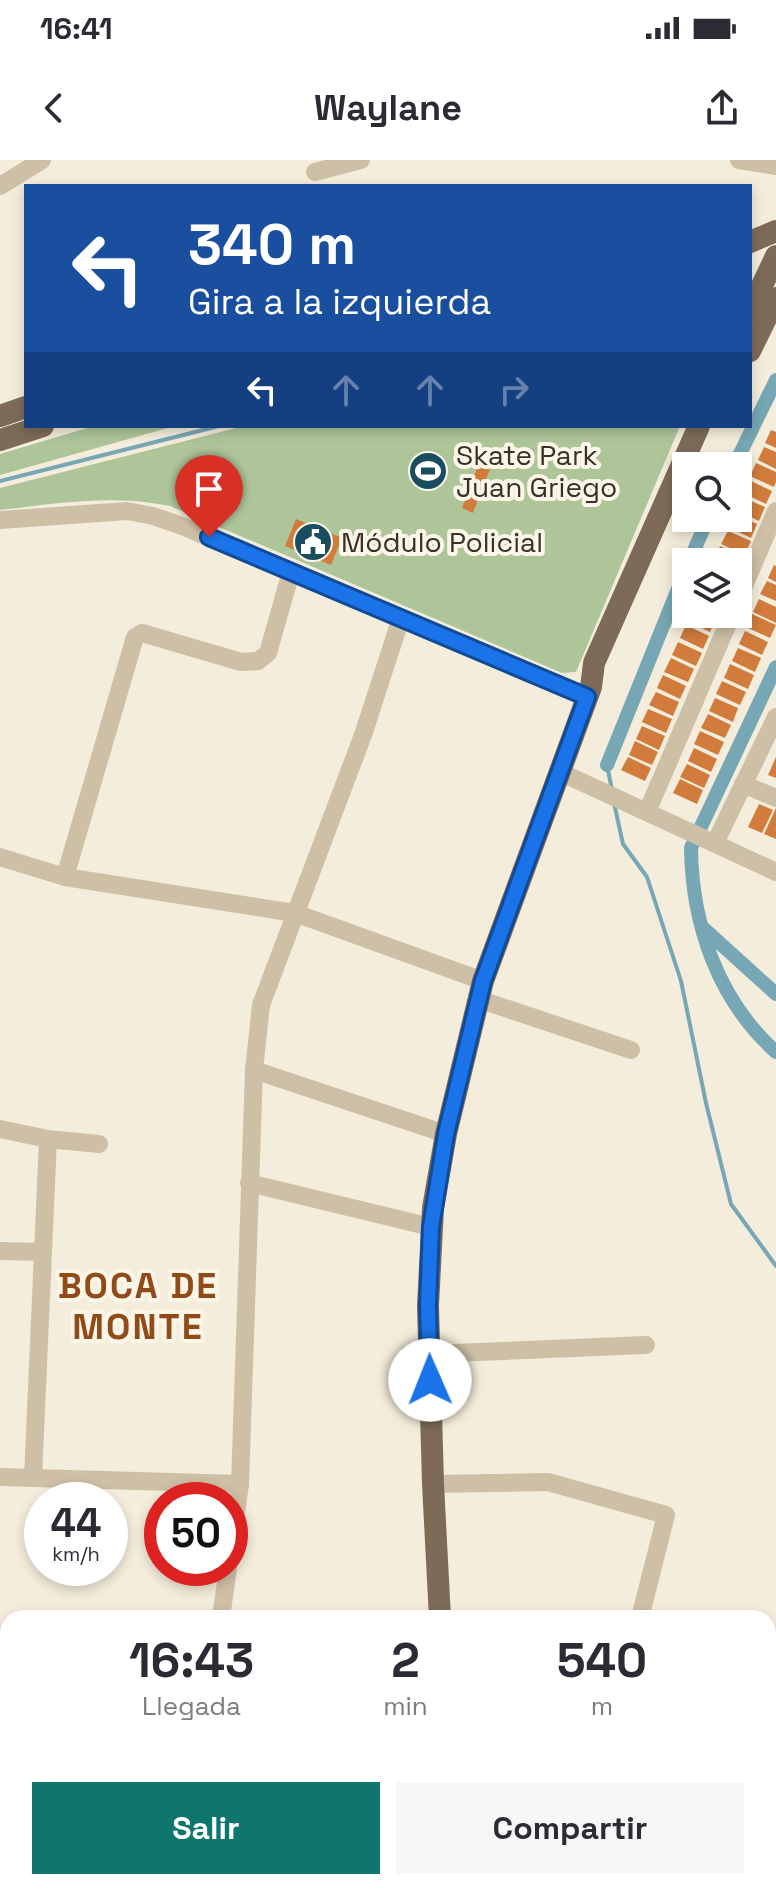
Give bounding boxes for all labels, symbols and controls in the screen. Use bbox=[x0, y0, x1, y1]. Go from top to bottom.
text: 16:41 bbox=[40, 9, 113, 48]
text: Waylane bbox=[314, 85, 462, 131]
icon: back bbox=[32, 86, 76, 130]
icon: share bbox=[700, 86, 744, 130]
text: 340 m bbox=[188, 209, 356, 280]
icon: left bbox=[56, 216, 160, 320]
text: Gira a la izquierda bbox=[188, 279, 491, 325]
icon: left bbox=[240, 368, 284, 412]
icon: ahead bbox=[324, 368, 368, 412]
icon: ahead bbox=[408, 368, 452, 412]
icon: right bbox=[492, 368, 536, 412]
place label: Skate Park Juan Griego bbox=[456, 437, 617, 505]
sports icon: Skate Park Juan Griego bbox=[407, 450, 449, 492]
map controls bbox=[672, 452, 752, 628]
button: search bbox=[672, 452, 752, 532]
pin bbox=[175, 455, 243, 537]
icon: arrive bbox=[187, 467, 231, 511]
public building icon: Módulo Policial bbox=[292, 521, 334, 563]
place label: Módulo Policial bbox=[341, 524, 543, 560]
button: layers bbox=[672, 548, 752, 628]
district label: BOCA DE MONTE bbox=[58, 1263, 218, 1350]
position arrow bbox=[388, 1338, 472, 1422]
speed limit sign: 50 bbox=[144, 1482, 248, 1586]
text: 44 bbox=[51, 1498, 101, 1549]
text: km/h bbox=[52, 1541, 100, 1567]
text: 16:43 bbox=[129, 1630, 254, 1691]
text: 2 bbox=[391, 1630, 420, 1691]
text: 540 bbox=[557, 1630, 647, 1691]
text: Llegada bbox=[142, 1689, 241, 1723]
text: min bbox=[383, 1689, 428, 1723]
text: m bbox=[591, 1689, 613, 1723]
button: Salir bbox=[32, 1782, 380, 1874]
button: Compartir bbox=[396, 1782, 744, 1874]

